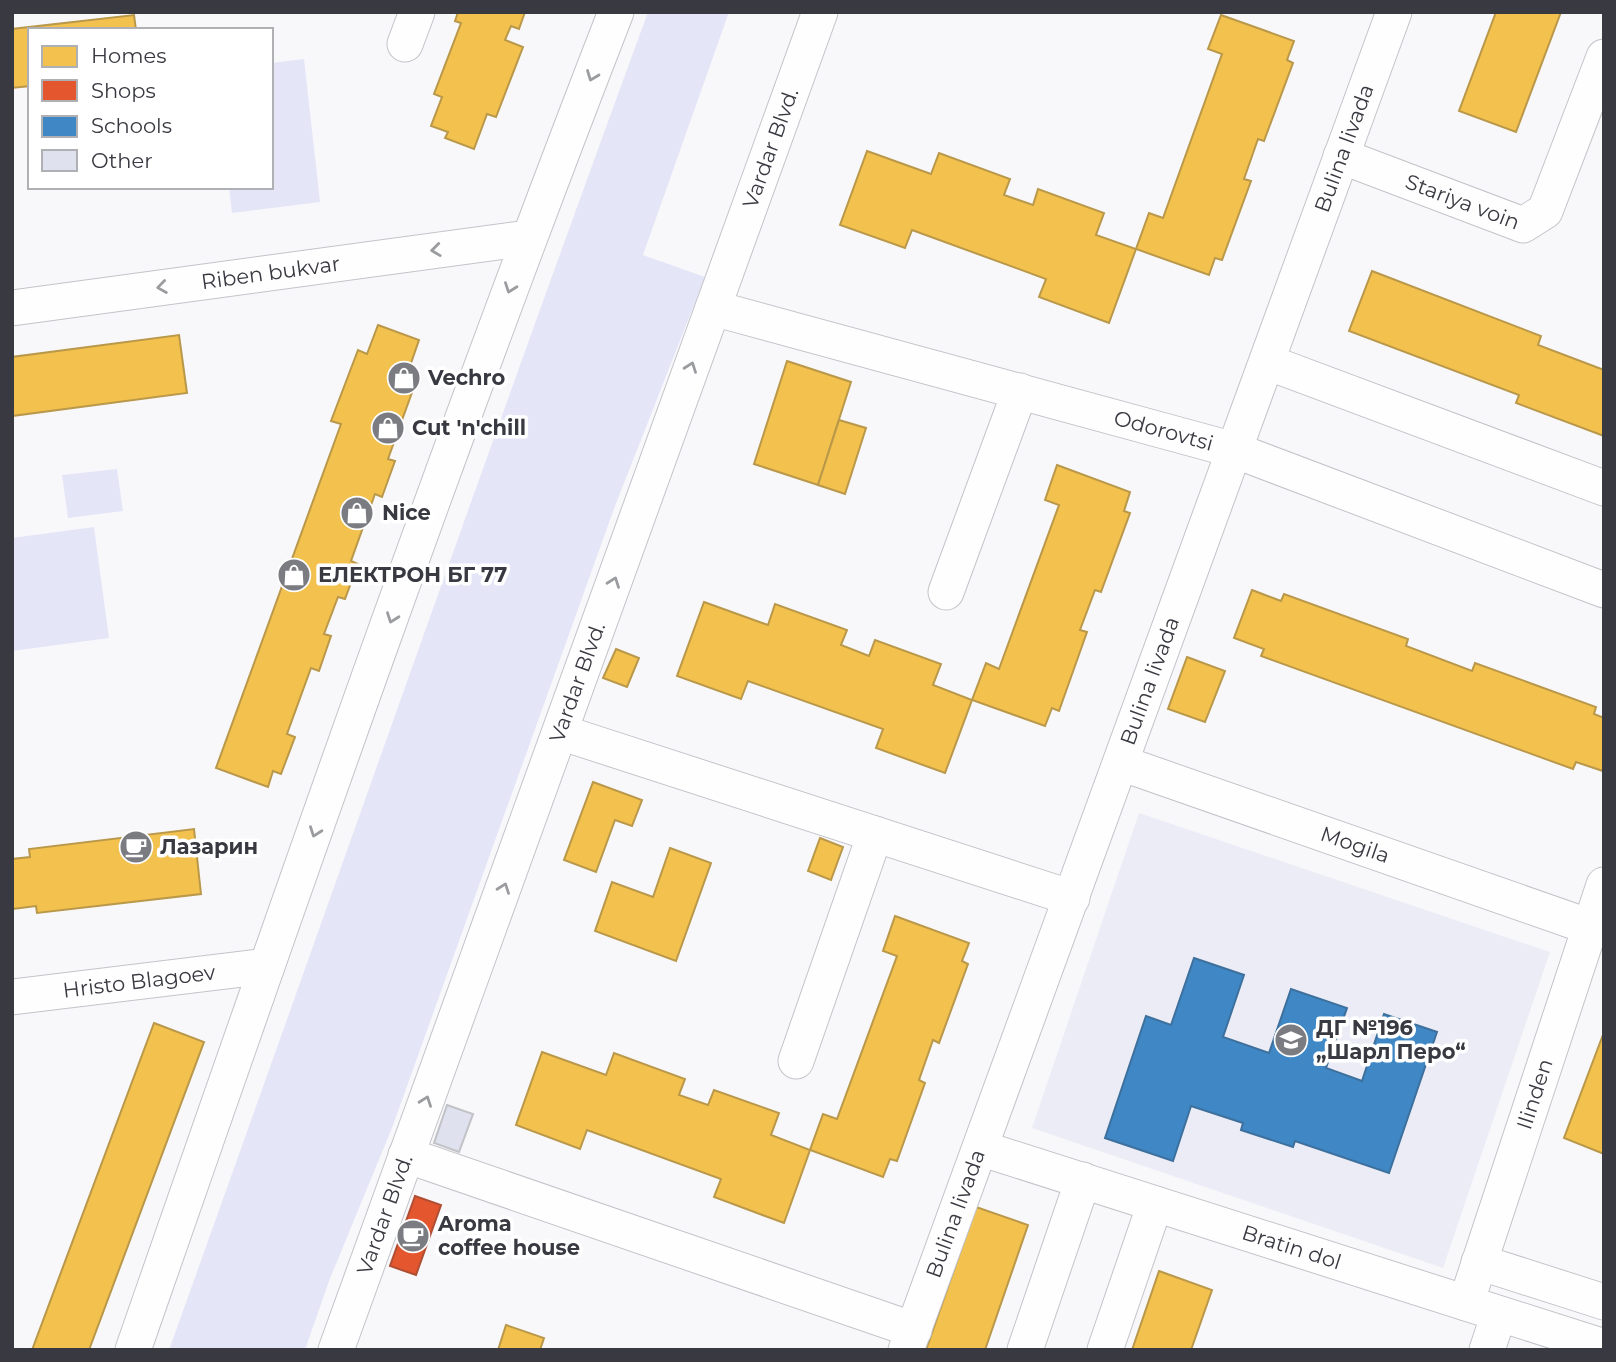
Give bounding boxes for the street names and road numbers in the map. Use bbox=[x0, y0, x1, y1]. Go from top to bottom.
street label: Bulina livada bbox=[1309, 81, 1379, 216]
street label: Vardar Blvd. bbox=[737, 85, 803, 211]
street label: Stariya voin bbox=[1402, 169, 1523, 235]
street label: Riben bukvar bbox=[200, 251, 341, 294]
street label: Odorovtsi bbox=[1111, 405, 1216, 456]
street label: Bulina livada bbox=[1115, 613, 1184, 748]
street label: Vardar Blvd. bbox=[544, 619, 610, 746]
street label: Mogila bbox=[1317, 821, 1393, 868]
street label: Hristo Blagoev bbox=[61, 959, 217, 1003]
street label: Ilinden bbox=[1511, 1055, 1558, 1133]
street label: Bulina livada bbox=[920, 1146, 990, 1281]
street label: Vardar Blvd. bbox=[351, 1151, 418, 1278]
street label: Bratin dol bbox=[1239, 1219, 1344, 1274]

